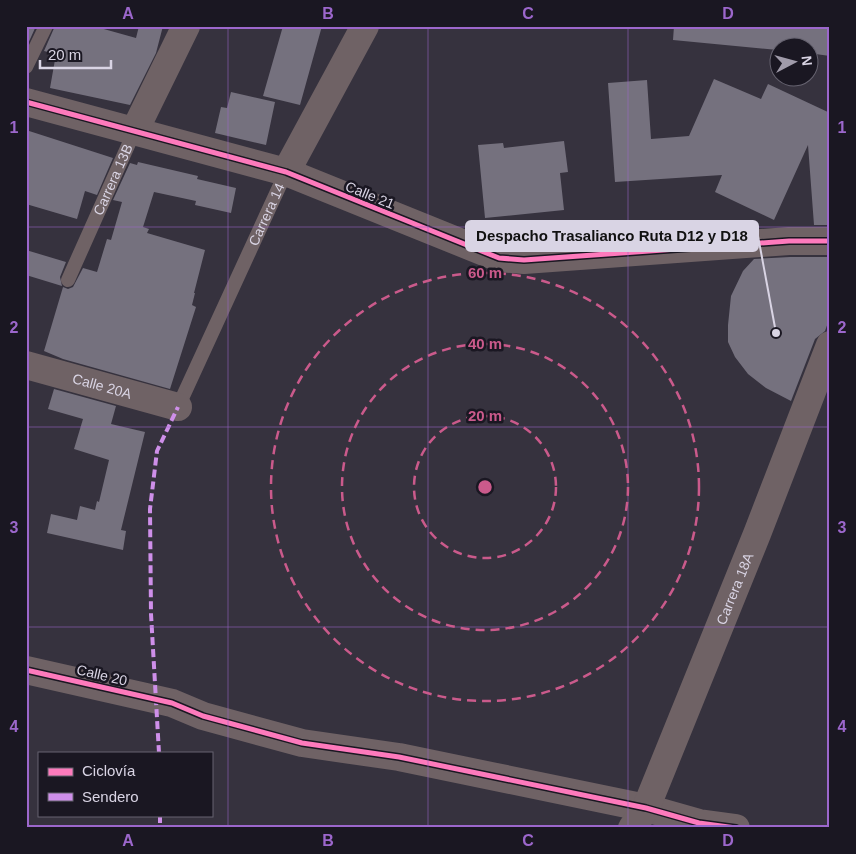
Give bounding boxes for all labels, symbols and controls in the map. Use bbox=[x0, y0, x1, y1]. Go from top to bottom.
text: A bbox=[122, 5, 134, 22]
text: B bbox=[322, 5, 334, 22]
text: C bbox=[522, 5, 534, 22]
text: D bbox=[722, 5, 734, 22]
scale bar bbox=[40, 38, 111, 70]
north arrow bbox=[768, 38, 818, 88]
text: 20 m bbox=[48, 46, 81, 63]
text: N bbox=[798, 55, 815, 67]
text: 1 bbox=[10, 119, 19, 136]
text: 1 bbox=[838, 119, 847, 136]
street label: Carrera 13B bbox=[90, 141, 136, 218]
street label: Calle 21 bbox=[343, 178, 397, 212]
street label: Carrera 14 bbox=[245, 180, 288, 248]
callout: Despacho Trasalianco Ruta D12 y D18 bbox=[466, 221, 758, 251]
text: Despacho Trasalianco Ruta D12 y D18 bbox=[476, 227, 748, 244]
text: 60 m bbox=[468, 264, 502, 281]
text: 2 bbox=[10, 319, 19, 336]
text: 2 bbox=[838, 319, 847, 336]
text: 40 m bbox=[468, 335, 502, 352]
street label: Calle 20A bbox=[71, 370, 134, 402]
text: 20 m bbox=[468, 407, 502, 424]
centre of rings bbox=[476, 478, 494, 496]
text: 3 bbox=[10, 519, 19, 536]
text: 3 bbox=[838, 519, 847, 536]
street label: Carrera 18A bbox=[713, 550, 757, 627]
street label: Calle 20 bbox=[75, 661, 129, 689]
text: 4 bbox=[10, 718, 19, 735]
text: 4 bbox=[838, 718, 847, 735]
legend bbox=[38, 752, 212, 816]
text: Ciclovía bbox=[82, 762, 136, 779]
text: Sendero bbox=[82, 788, 139, 805]
text: A bbox=[122, 832, 134, 849]
text: B bbox=[322, 832, 334, 849]
text: C bbox=[522, 832, 534, 849]
text: D bbox=[722, 832, 734, 849]

